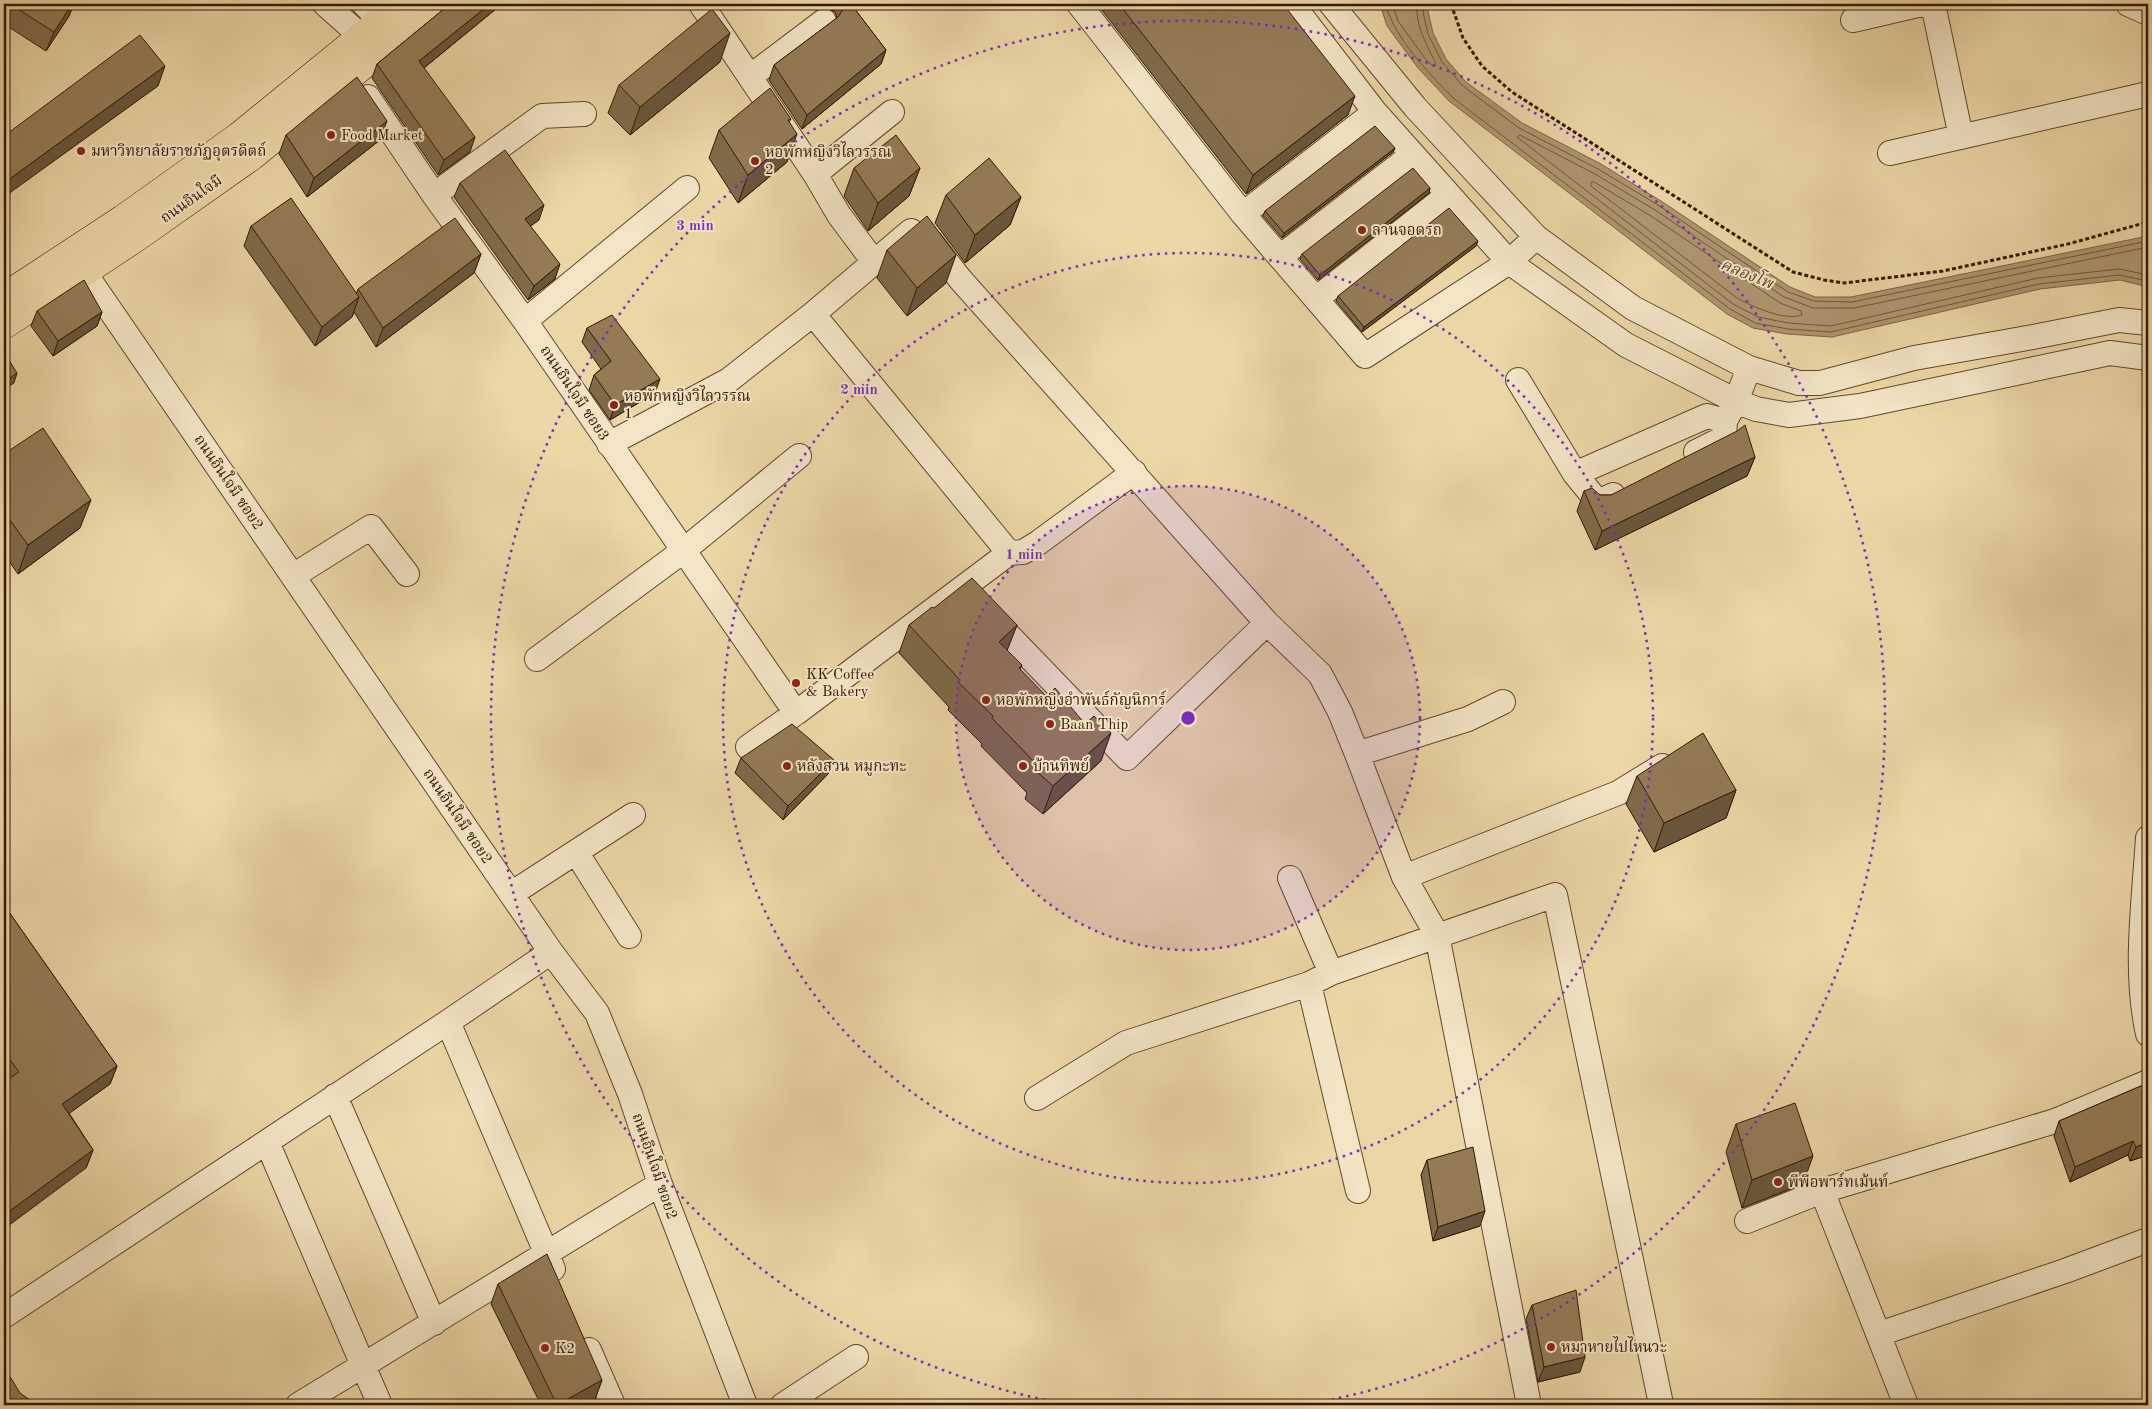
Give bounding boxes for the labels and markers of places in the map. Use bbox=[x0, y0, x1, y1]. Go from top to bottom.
marker: Food Market bbox=[325, 129, 337, 141]
place label: Food Market bbox=[341, 129, 423, 144]
place label: มหาวิทยาลัยราชภัฏอุตรดิตถ์ bbox=[91, 141, 266, 162]
place label: หอพักหญิงวิไลวรรณ 2 bbox=[765, 141, 892, 178]
marker: มหาวิทยาลัยราชภัฏอุตรดิตถ์ bbox=[75, 145, 87, 157]
marker: หอพักหญิงวิไลวรรณ 2 bbox=[749, 155, 761, 167]
marker: ลานจอดรถ bbox=[1356, 224, 1368, 236]
place label: ลานจอดรถ bbox=[1372, 224, 1442, 239]
place label: หอพักหญิงวิไลวรรณ 1 bbox=[624, 385, 751, 422]
marker: หอพักหญิงวิไลวรรณ 1 bbox=[608, 399, 620, 411]
place label: KK Coffee & Bakery bbox=[806, 668, 874, 700]
marker: KK Coffee & Bakery bbox=[790, 677, 802, 689]
place label: หอพักหญิงอำพันธ์กัญนิการ์ bbox=[996, 690, 1167, 709]
marker: หอพักหญิงอำพันธ์กัญนิการ์ bbox=[980, 694, 992, 706]
centre of rings bbox=[1179, 709, 1197, 727]
marker: Baan Thip bbox=[1044, 718, 1056, 730]
place label: Baan Thip bbox=[1060, 718, 1128, 733]
place label: บ้านทิพย์ bbox=[1033, 756, 1089, 775]
place label: หลังสวน หมูกะทะ bbox=[797, 758, 907, 776]
marker: หลังสวน หมูกะทะ bbox=[781, 760, 793, 772]
marker: บ้านทิพย์ bbox=[1017, 760, 1029, 772]
place label: พีพีอพาร์ทเม้นท์ bbox=[1788, 1172, 1888, 1191]
marker: พีพีอพาร์ทเม้นท์ bbox=[1772, 1176, 1784, 1188]
place label: หมาหายไปไหนวะ bbox=[1561, 1336, 1667, 1356]
marker: หมาหายไปไหนวะ bbox=[1545, 1341, 1557, 1353]
marker: K2 bbox=[539, 1342, 551, 1354]
place label: K2 bbox=[555, 1342, 575, 1357]

